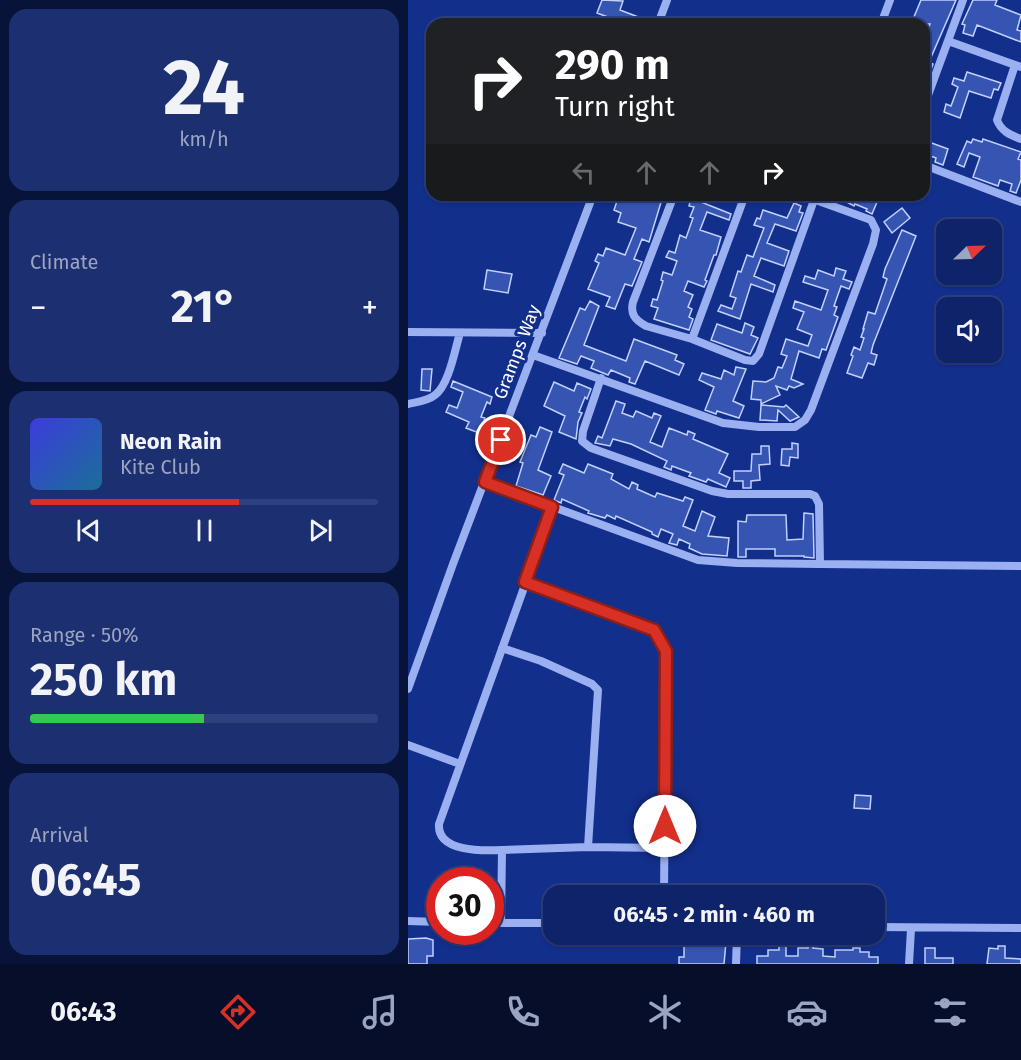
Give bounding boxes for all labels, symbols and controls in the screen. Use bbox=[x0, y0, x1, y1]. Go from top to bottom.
text: 290 m bbox=[555, 40, 670, 90]
text: 24 bbox=[163, 41, 245, 135]
icon: right bbox=[456, 42, 534, 120]
text: Turn right bbox=[555, 91, 675, 123]
text: km/h bbox=[179, 127, 229, 151]
icon: left bbox=[567, 156, 600, 189]
icon: ahead bbox=[630, 156, 663, 189]
icon: ahead bbox=[693, 156, 726, 189]
icon: right bbox=[756, 156, 789, 189]
north arrow bbox=[936, 219, 1002, 285]
map controls bbox=[936, 219, 1002, 363]
text: Climate bbox=[30, 250, 98, 274]
text: 21° bbox=[171, 280, 237, 334]
text: − bbox=[30, 288, 47, 328]
text: + bbox=[362, 288, 378, 328]
button: sound bbox=[936, 297, 1002, 363]
street label: Gramps Way bbox=[489, 301, 545, 402]
pin bbox=[475, 414, 526, 465]
icon: arrive bbox=[484, 423, 517, 456]
text: Neon Rain bbox=[120, 428, 222, 455]
text: Kite Club bbox=[120, 455, 201, 479]
icon: previous bbox=[72, 514, 105, 547]
icon: pause bbox=[188, 514, 221, 547]
icon: next bbox=[304, 514, 337, 547]
text: Range · 50% bbox=[30, 623, 139, 647]
text: 250 km bbox=[30, 653, 177, 707]
position arrow bbox=[633, 794, 697, 858]
text: Arrival bbox=[30, 823, 89, 847]
text: 06:45 bbox=[30, 853, 141, 907]
speed limit sign: 30 bbox=[426, 867, 504, 945]
text: 06:45 · 2 min · 460 m bbox=[613, 901, 815, 928]
icon: directions bbox=[217, 991, 259, 1033]
icon: music bbox=[359, 991, 401, 1033]
icon: phone bbox=[502, 991, 544, 1033]
icon: climate bbox=[644, 991, 686, 1033]
icon: car bbox=[786, 991, 828, 1033]
icon: filters bbox=[929, 991, 971, 1033]
text: 06:43 bbox=[50, 996, 116, 1028]

